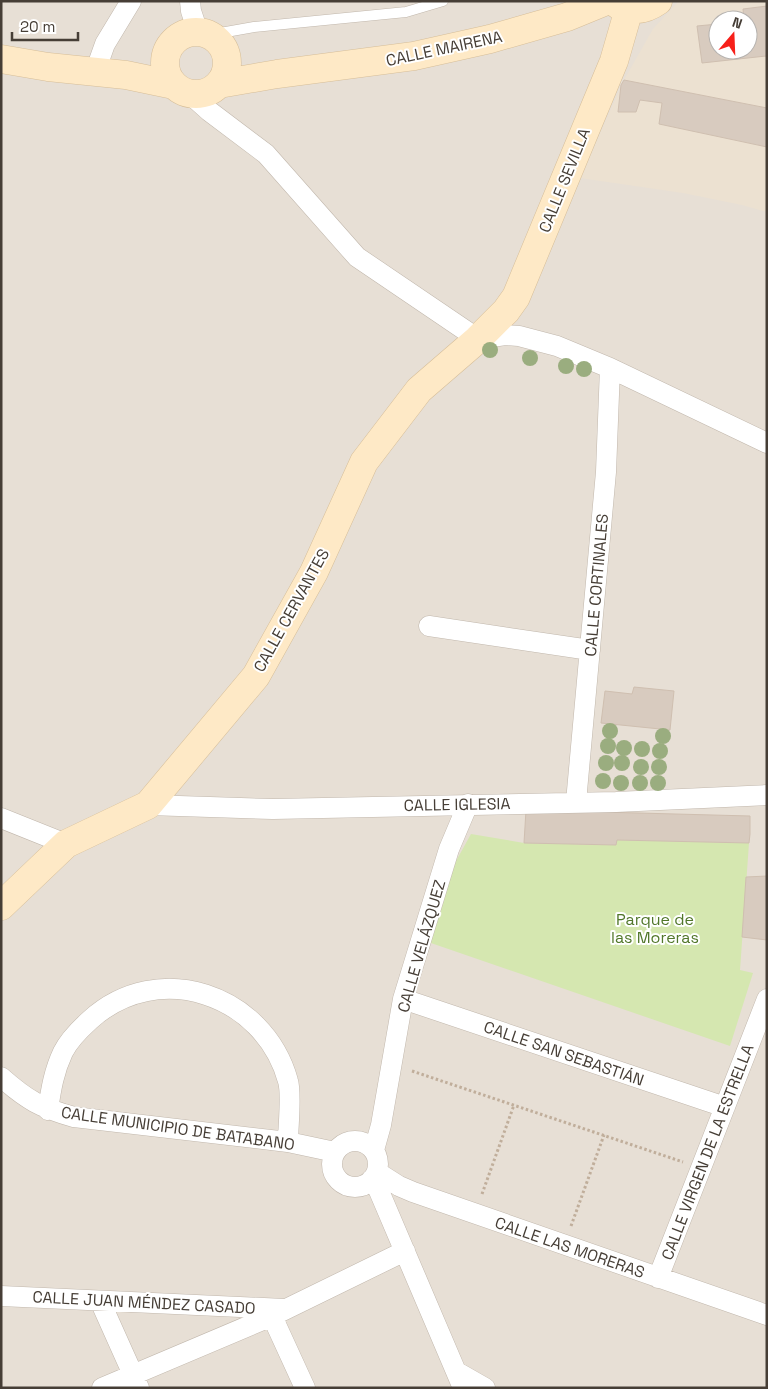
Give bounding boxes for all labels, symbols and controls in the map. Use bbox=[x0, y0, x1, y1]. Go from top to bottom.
scale bar bbox=[12, 10, 79, 42]
north arrow bbox=[708, 10, 758, 60]
text: N bbox=[730, 13, 745, 33]
text: 20 m bbox=[20, 17, 55, 36]
street label: CALLE MAIRENA bbox=[384, 26, 504, 71]
street label: CALLE SEVILLA bbox=[534, 125, 595, 236]
street label: CALLE CORTINALES bbox=[580, 513, 613, 657]
street label: CALLE CERVANTES bbox=[249, 545, 334, 676]
street label: CALLE IGLESIA bbox=[403, 793, 511, 816]
street label: CALLE VELÁZQUEZ bbox=[393, 877, 450, 1015]
park label: Parque de las Moreras bbox=[611, 909, 699, 948]
street label: CALLE SAN SEBASTIÁN bbox=[481, 1016, 647, 1091]
street label: CALLE VIRGEN DE LA ESTRELLA bbox=[657, 1041, 758, 1263]
street label: CALLE MUNICIPIO DE BATABANO bbox=[60, 1102, 296, 1155]
street label: CALLE LAS MORERAS bbox=[492, 1212, 648, 1283]
street label: CALLE JUAN MÉNDEZ CASADO bbox=[32, 1286, 256, 1319]

